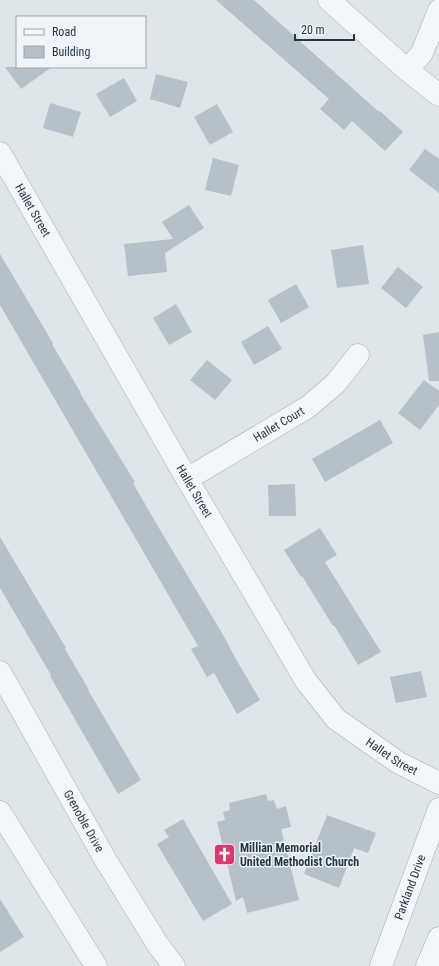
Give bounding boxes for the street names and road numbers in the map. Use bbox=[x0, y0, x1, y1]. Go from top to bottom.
street label: Hallet Street bbox=[12, 181, 54, 240]
street label: Hallet Court bbox=[251, 404, 307, 445]
street label: Hallet Street bbox=[173, 462, 215, 520]
street label: Hallet Street bbox=[363, 735, 420, 778]
street label: Grenoble Drive bbox=[61, 788, 107, 855]
street label: Parkland Drive bbox=[392, 852, 429, 922]

